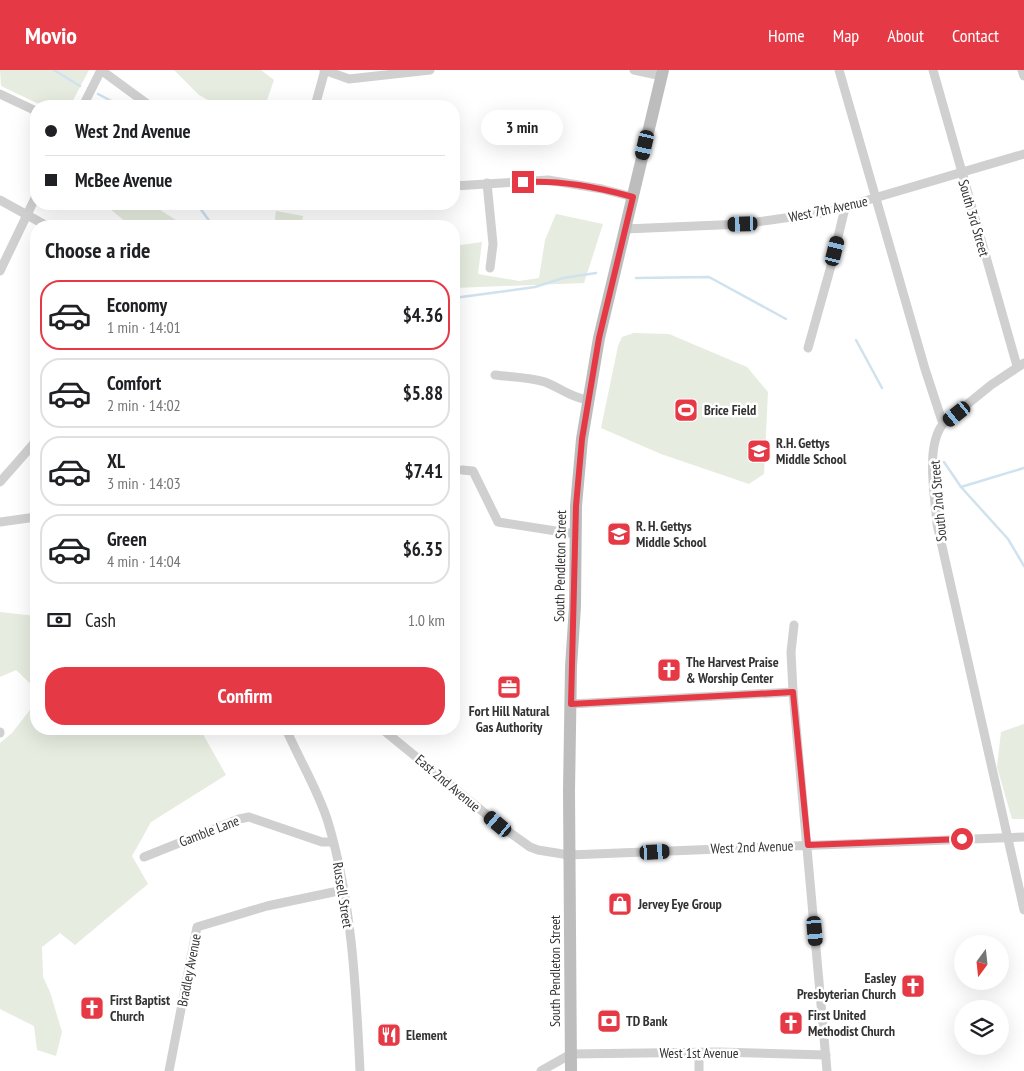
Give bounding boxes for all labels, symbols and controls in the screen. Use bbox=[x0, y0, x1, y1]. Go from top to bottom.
text: Movio bbox=[25, 20, 77, 51]
text: Home bbox=[768, 24, 805, 47]
text: Map bbox=[833, 24, 859, 47]
text: About bbox=[887, 24, 924, 47]
text: Contact bbox=[952, 24, 999, 47]
callout: 3 min bbox=[482, 109, 564, 144]
text: 3 min bbox=[506, 117, 538, 137]
text: West 2nd Avenue bbox=[75, 119, 191, 143]
car bbox=[634, 129, 655, 161]
text: McBee Avenue bbox=[75, 168, 172, 192]
route end bbox=[512, 171, 534, 193]
street label: South 3rd Street bbox=[954, 177, 994, 259]
street label: West 7th Avenue bbox=[787, 192, 869, 226]
car bbox=[727, 216, 758, 232]
car bbox=[824, 235, 845, 267]
text: Choose a ride bbox=[45, 236, 150, 264]
icon: car bbox=[47, 293, 92, 338]
text: Economy bbox=[107, 293, 167, 317]
text: $4.36 bbox=[403, 303, 443, 327]
text: 1 min · 14:01 bbox=[107, 317, 181, 337]
icon: car bbox=[47, 371, 92, 416]
text: Comfort bbox=[107, 371, 161, 395]
text: $5.88 bbox=[403, 381, 443, 405]
text: 2 min · 14:02 bbox=[107, 395, 181, 415]
sports icon: Brice Field bbox=[673, 397, 699, 423]
car bbox=[940, 399, 973, 429]
place label: Brice Field bbox=[704, 401, 756, 419]
place label: R.H. Gettys Middle School bbox=[776, 434, 847, 468]
school or university icon: R.H. Gettys Middle School bbox=[746, 438, 772, 464]
icon: car bbox=[47, 449, 92, 494]
text: XL bbox=[107, 449, 125, 473]
text: $7.41 bbox=[405, 459, 443, 483]
street label: South 2nd Street bbox=[925, 459, 951, 542]
text: 3 min · 14:03 bbox=[107, 473, 181, 493]
street label: South Pendleton Street bbox=[550, 510, 570, 622]
place label: R. H. Gettys Middle School bbox=[636, 517, 707, 551]
school or university icon: R. H. Gettys Middle School bbox=[606, 521, 632, 547]
icon: car bbox=[47, 527, 92, 572]
text: Green bbox=[107, 527, 147, 551]
text: $6.35 bbox=[403, 537, 443, 561]
text: 4 min · 14:04 bbox=[107, 551, 181, 571]
icon: cash bbox=[45, 606, 73, 634]
text: Cash bbox=[85, 608, 116, 632]
text: 1.0 km bbox=[408, 610, 445, 630]
place label: The Harvest Praise & Worship Center bbox=[686, 653, 779, 687]
church icon: The Harvest Praise & Worship Center bbox=[656, 657, 682, 683]
button: Confirm bbox=[45, 667, 445, 725]
office icon: Fort Hill Natural Gas Authority bbox=[496, 674, 522, 700]
place label: Fort Hill Natural Gas Authority bbox=[469, 702, 550, 736]
street label: East 2nd Avenue bbox=[412, 750, 484, 816]
car bbox=[481, 809, 514, 839]
street label: Gamble Lane bbox=[176, 811, 242, 851]
route start bbox=[951, 828, 973, 850]
street label: West 2nd Avenue bbox=[710, 837, 794, 857]
car bbox=[639, 844, 670, 860]
street label: Russell Street bbox=[329, 861, 357, 929]
shop icon: Jervey Eye Group bbox=[607, 891, 633, 917]
place label: Jervey Eye Group bbox=[637, 895, 722, 913]
street label: South Pendleton Street bbox=[546, 915, 564, 1027]
car bbox=[806, 915, 823, 947]
street label: Bradley Avenue bbox=[173, 932, 205, 1008]
north arrow bbox=[954, 935, 1009, 990]
map controls bbox=[954, 935, 1009, 1055]
place label: Easley Presbyterian Church bbox=[797, 969, 896, 1003]
church icon: Easley Presbyterian Church bbox=[900, 973, 926, 999]
place label: First Baptist Church bbox=[110, 991, 170, 1025]
church icon: First Baptist Church bbox=[79, 995, 105, 1021]
button: layers bbox=[954, 1000, 1009, 1055]
place label: First United Methodist Church bbox=[808, 1006, 895, 1040]
bank icon: TD Bank bbox=[596, 1008, 622, 1034]
church icon: First United Methodist Church bbox=[778, 1010, 804, 1036]
place label: TD Bank bbox=[626, 1012, 668, 1030]
restaurant icon: Element bbox=[376, 1022, 402, 1048]
place label: Element bbox=[406, 1026, 447, 1044]
street label: West 1st Avenue bbox=[659, 1044, 739, 1062]

